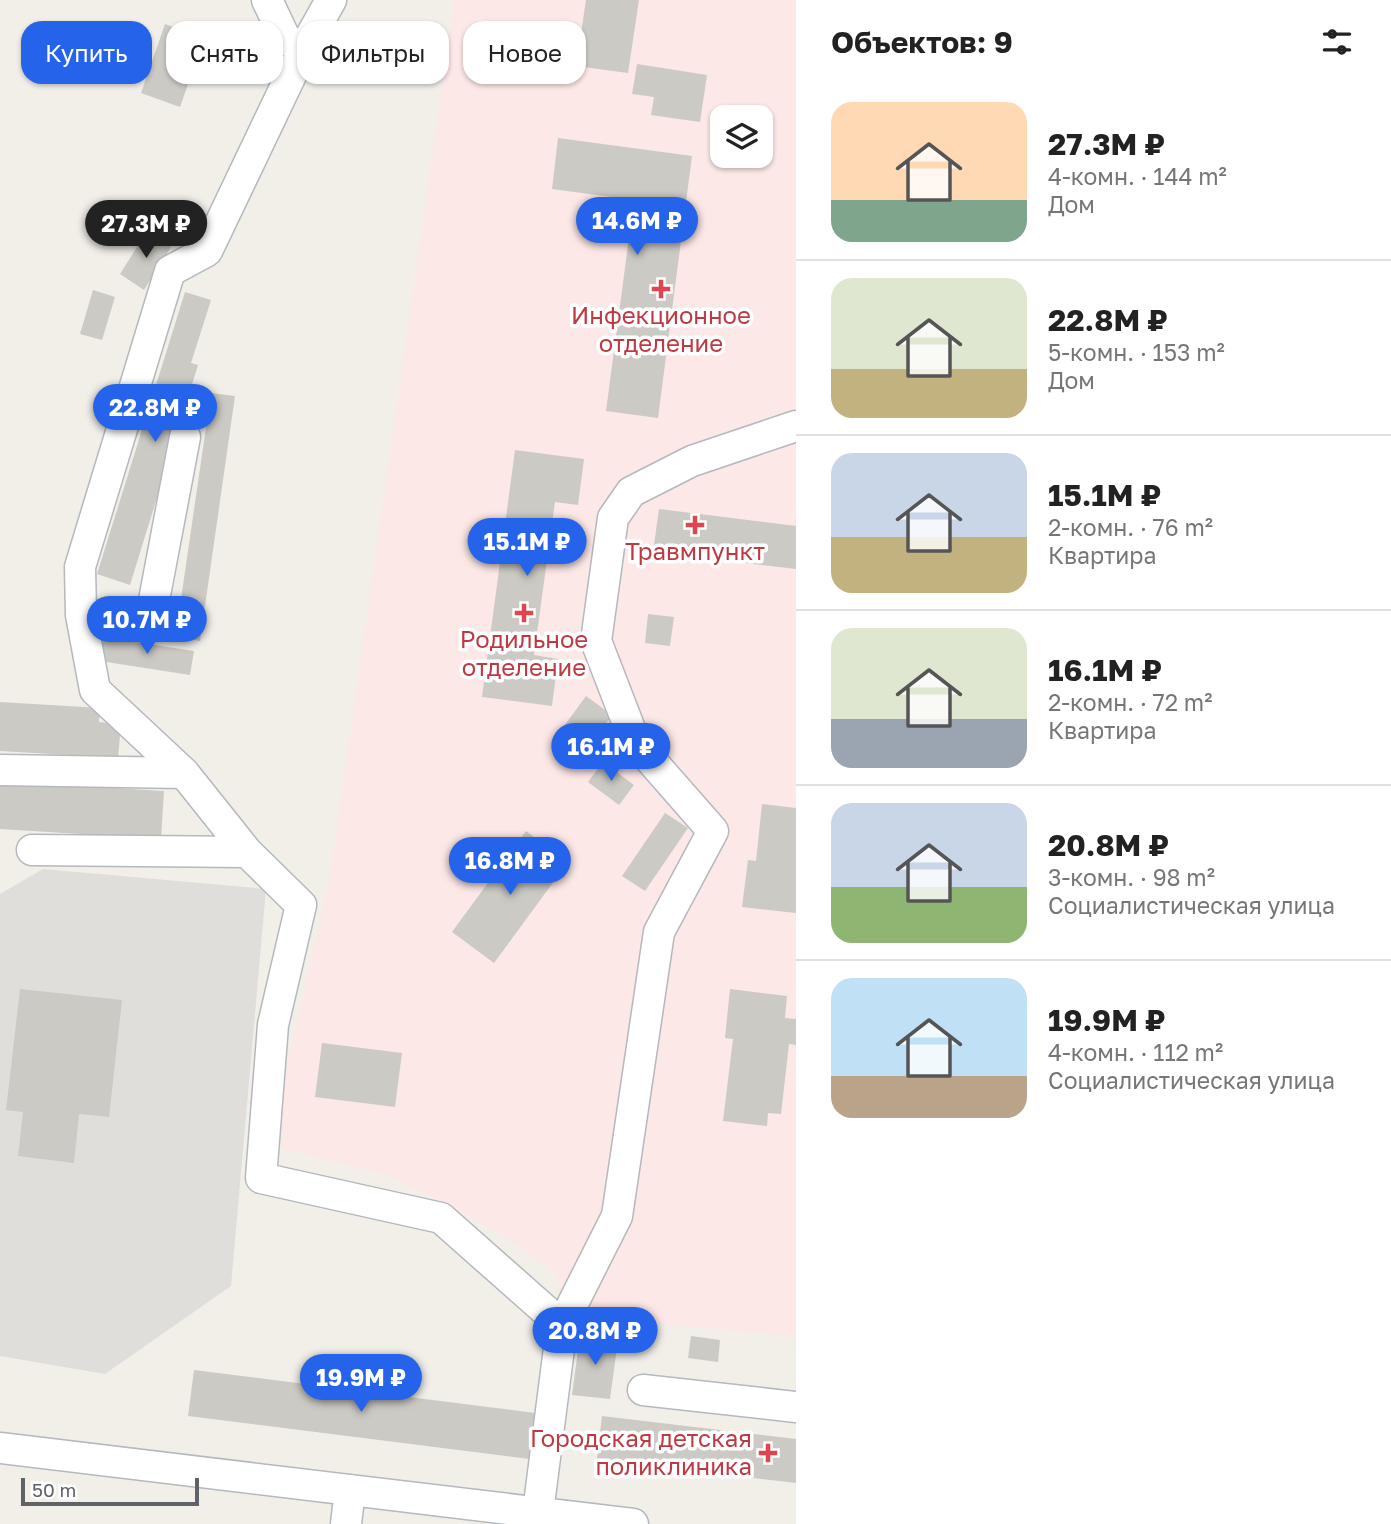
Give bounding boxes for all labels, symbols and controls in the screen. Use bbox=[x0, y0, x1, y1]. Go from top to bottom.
chip: Купить bbox=[21, 21, 152, 84]
chip: Снять bbox=[166, 21, 283, 84]
chip: Фильтры bbox=[297, 21, 449, 84]
chip: Новое bbox=[463, 21, 586, 84]
icon: filters bbox=[1318, 23, 1356, 61]
text: Объектов: 9 bbox=[831, 24, 1013, 60]
map controls bbox=[710, 105, 773, 168]
button: layers bbox=[710, 105, 773, 168]
text: 27.3M ₽ bbox=[1048, 126, 1165, 162]
icon: home bbox=[887, 130, 971, 214]
text: 4-комн. · 144 m² bbox=[1048, 162, 1227, 190]
text: Дом bbox=[1048, 190, 1095, 218]
pin: 14.6M ₽ bbox=[572, 198, 702, 257]
pin: 27.3M ₽ bbox=[81, 201, 211, 260]
text: 14.6M ₽ bbox=[592, 206, 682, 234]
text: 27.3M ₽ bbox=[101, 209, 191, 237]
marker: Инфекционное отделение bbox=[651, 279, 671, 299]
place label: Инфекционное отделение bbox=[571, 300, 751, 357]
text: 22.8M ₽ bbox=[1048, 302, 1168, 338]
icon: home bbox=[887, 306, 971, 390]
text: 5-комн. · 153 m² bbox=[1048, 338, 1225, 366]
text: Дом bbox=[1048, 366, 1095, 394]
pin: 22.8M ₽ bbox=[90, 384, 220, 444]
text: 22.8M ₽ bbox=[109, 393, 201, 421]
text: 15.1M ₽ bbox=[1048, 477, 1161, 513]
icon: home bbox=[887, 481, 971, 565]
text: 2-комн. · 76 m² bbox=[1048, 513, 1213, 541]
marker: Травмпункт bbox=[685, 515, 705, 535]
pin: 15.1M ₽ bbox=[462, 518, 592, 578]
text: 15.1M ₽ bbox=[484, 527, 570, 555]
place label: Травмпункт bbox=[625, 536, 765, 565]
text: Квартира bbox=[1048, 541, 1156, 569]
pin: 10.7M ₽ bbox=[82, 596, 212, 656]
marker: Родильное отделение bbox=[514, 603, 534, 623]
text: 10.7M ₽ bbox=[103, 605, 191, 633]
place label: Родильное отделение bbox=[460, 624, 588, 681]
text: 16.1M ₽ bbox=[1048, 652, 1162, 688]
icon: home bbox=[887, 656, 971, 740]
text: 2-комн. · 72 m² bbox=[1048, 688, 1212, 716]
text: Квартира bbox=[1048, 716, 1156, 744]
pin: 16.1M ₽ bbox=[546, 724, 676, 783]
text: 16.1M ₽ bbox=[567, 732, 655, 760]
text: 20.8M ₽ bbox=[1048, 827, 1169, 863]
icon: home bbox=[887, 831, 971, 915]
pin: 16.8M ₽ bbox=[445, 838, 575, 897]
text: 16.8M ₽ bbox=[465, 846, 555, 874]
text: 3-комн. · 98 m² bbox=[1048, 863, 1215, 891]
text: Социалистическая улица bbox=[1048, 891, 1335, 919]
text: 19.9M ₽ bbox=[1048, 1002, 1166, 1038]
icon: home bbox=[887, 1006, 971, 1090]
text: 4-комн. · 112 m² bbox=[1048, 1038, 1223, 1066]
text: Социалистическая улица bbox=[1048, 1066, 1335, 1094]
pin: 20.8M ₽ bbox=[530, 1308, 660, 1367]
text: 20.8M ₽ bbox=[549, 1316, 641, 1344]
pin: 19.9M ₽ bbox=[296, 1354, 426, 1414]
text: 19.9M ₽ bbox=[316, 1363, 406, 1391]
place label: Городская детская поликлиника bbox=[530, 1423, 752, 1480]
marker: Городская детская поликлиника bbox=[758, 1443, 778, 1463]
scale bar bbox=[21, 1475, 200, 1507]
text: 50 m bbox=[32, 1478, 76, 1501]

